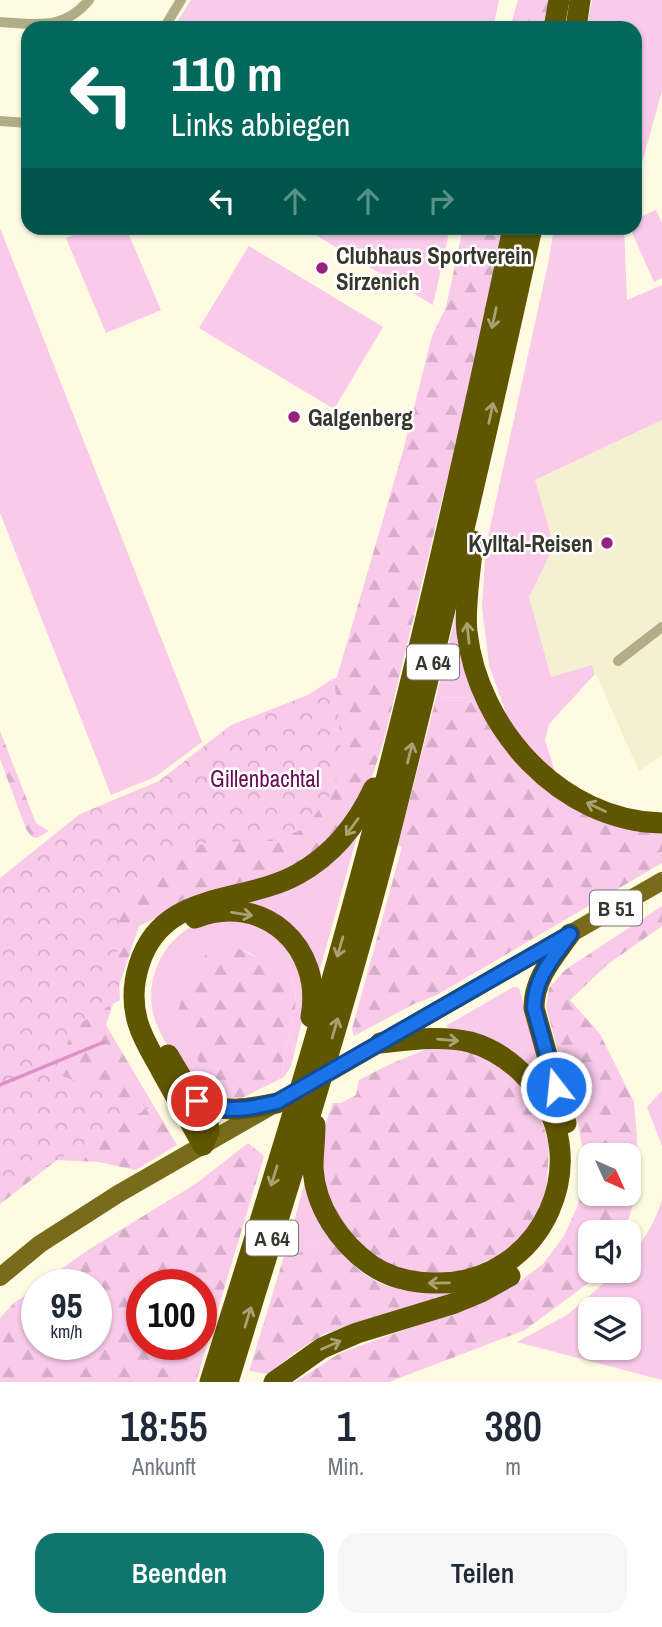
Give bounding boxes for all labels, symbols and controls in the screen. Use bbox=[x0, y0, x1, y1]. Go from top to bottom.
text: 110 m bbox=[171, 40, 283, 106]
icon: left bbox=[56, 49, 147, 140]
text: Links abbiegen bbox=[171, 103, 350, 146]
icon: left bbox=[203, 182, 241, 220]
icon: ahead bbox=[276, 182, 314, 220]
icon: ahead bbox=[349, 182, 387, 220]
icon: right bbox=[422, 182, 460, 220]
place label: Clubhaus Sportverein Sirzenich bbox=[336, 240, 532, 297]
marker: Clubhaus Sportverein Sirzenich bbox=[314, 260, 330, 276]
one-way arrow bbox=[486, 306, 500, 329]
place label: Galgenberg bbox=[308, 402, 413, 433]
one-way arrow bbox=[485, 402, 499, 425]
marker: Galgenberg bbox=[286, 409, 302, 425]
place label: Kylltal-Reisen bbox=[468, 528, 593, 559]
marker: Kylltal-Reisen bbox=[599, 535, 615, 551]
one-way arrow bbox=[462, 622, 475, 645]
road number: A 64 bbox=[407, 644, 459, 680]
one-way arrow bbox=[404, 742, 417, 765]
park label: Gillenbachtal bbox=[210, 763, 320, 794]
one-way arrow bbox=[586, 800, 607, 813]
one-way arrow bbox=[345, 817, 359, 836]
road number: B 51 bbox=[590, 890, 642, 926]
one-way arrow bbox=[230, 908, 253, 921]
one-way arrow bbox=[333, 936, 346, 958]
one-way arrow bbox=[330, 1018, 343, 1040]
one-way arrow bbox=[436, 1034, 459, 1047]
position arrow bbox=[519, 1050, 593, 1124]
pin bbox=[167, 1071, 227, 1131]
icon: arrive bbox=[178, 1082, 216, 1120]
north arrow bbox=[578, 1143, 640, 1206]
map controls bbox=[578, 1143, 641, 1360]
one-way arrow bbox=[266, 1165, 279, 1187]
road number: A 64 bbox=[246, 1220, 298, 1256]
button: sound bbox=[578, 1220, 641, 1283]
speed limit sign: 100 bbox=[126, 1269, 217, 1360]
one-way arrow bbox=[428, 1276, 451, 1290]
text: 95 bbox=[51, 1282, 82, 1329]
button: layers bbox=[578, 1297, 641, 1360]
one-way arrow bbox=[243, 1306, 256, 1328]
text: km/h bbox=[51, 1319, 83, 1344]
one-way arrow bbox=[320, 1338, 341, 1351]
text: 18:55 bbox=[120, 1398, 208, 1454]
text: 1 bbox=[336, 1398, 356, 1454]
text: 380 bbox=[484, 1398, 542, 1454]
text: Ankunft bbox=[132, 1451, 196, 1482]
text: Min. bbox=[328, 1451, 364, 1482]
text: m bbox=[505, 1451, 521, 1482]
button: Beenden bbox=[35, 1533, 324, 1613]
button: Teilen bbox=[338, 1533, 627, 1613]

